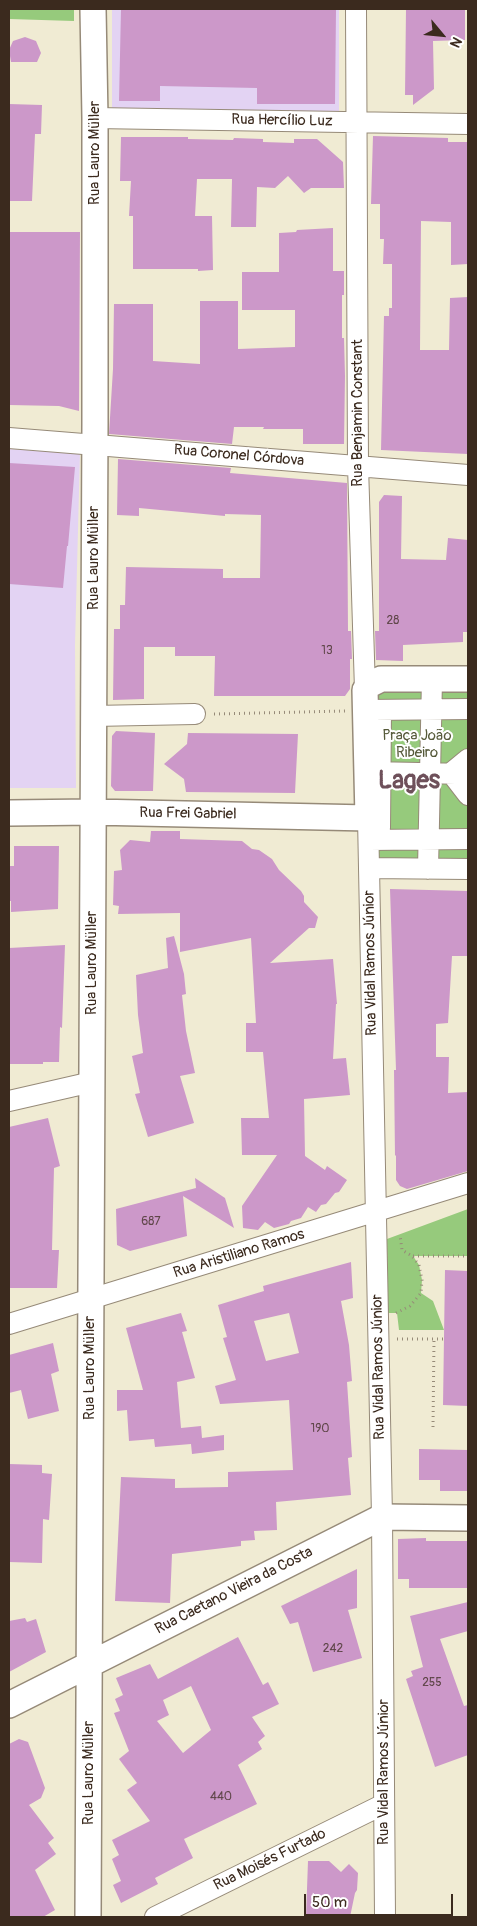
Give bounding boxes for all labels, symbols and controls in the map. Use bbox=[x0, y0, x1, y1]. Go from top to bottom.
north arrow bbox=[417, 10, 467, 60]
text: N bbox=[446, 34, 465, 50]
street label: Rua Lauro Müller bbox=[86, 101, 104, 205]
street label: Rua Hercílio Luz bbox=[231, 111, 333, 131]
street label: Rua Benjamin Constant bbox=[349, 339, 367, 487]
street label: Rua Coronel Córdova bbox=[173, 441, 305, 471]
street label: Rua Lauro Müller bbox=[85, 506, 103, 610]
house number: 28 bbox=[387, 614, 399, 628]
house number: 13 bbox=[321, 644, 333, 658]
park label: Praça João Ribeiro bbox=[382, 727, 452, 762]
district label: Lages bbox=[378, 767, 440, 797]
street label: Rua Frei Gabriel bbox=[139, 804, 237, 824]
street label: Rua Vidal Ramos Júnior bbox=[361, 890, 381, 1036]
street label: Rua Lauro Müller bbox=[83, 911, 101, 1015]
house number: 687 bbox=[141, 1215, 161, 1229]
street label: Rua Aristiliano Ramos bbox=[171, 1225, 307, 1283]
street label: Rua Vidal Ramos Júnior bbox=[369, 1294, 389, 1440]
street label: Rua Lauro Müller bbox=[81, 1316, 99, 1420]
house number: 190 bbox=[310, 1422, 330, 1436]
street label: Rua Caetano Vieira da Costa bbox=[152, 1543, 316, 1639]
house number: 242 bbox=[323, 1642, 343, 1656]
house number: 255 bbox=[422, 1676, 442, 1690]
street label: Rua Vidal Ramos Júnior bbox=[375, 1699, 393, 1845]
street label: Rua Lauro Müller bbox=[80, 1721, 98, 1825]
house number: 440 bbox=[210, 1790, 232, 1804]
street label: Rua Moisés Furtado bbox=[211, 1825, 329, 1895]
scale bar bbox=[307, 1884, 456, 1916]
text: 50 m bbox=[312, 1893, 347, 1912]

